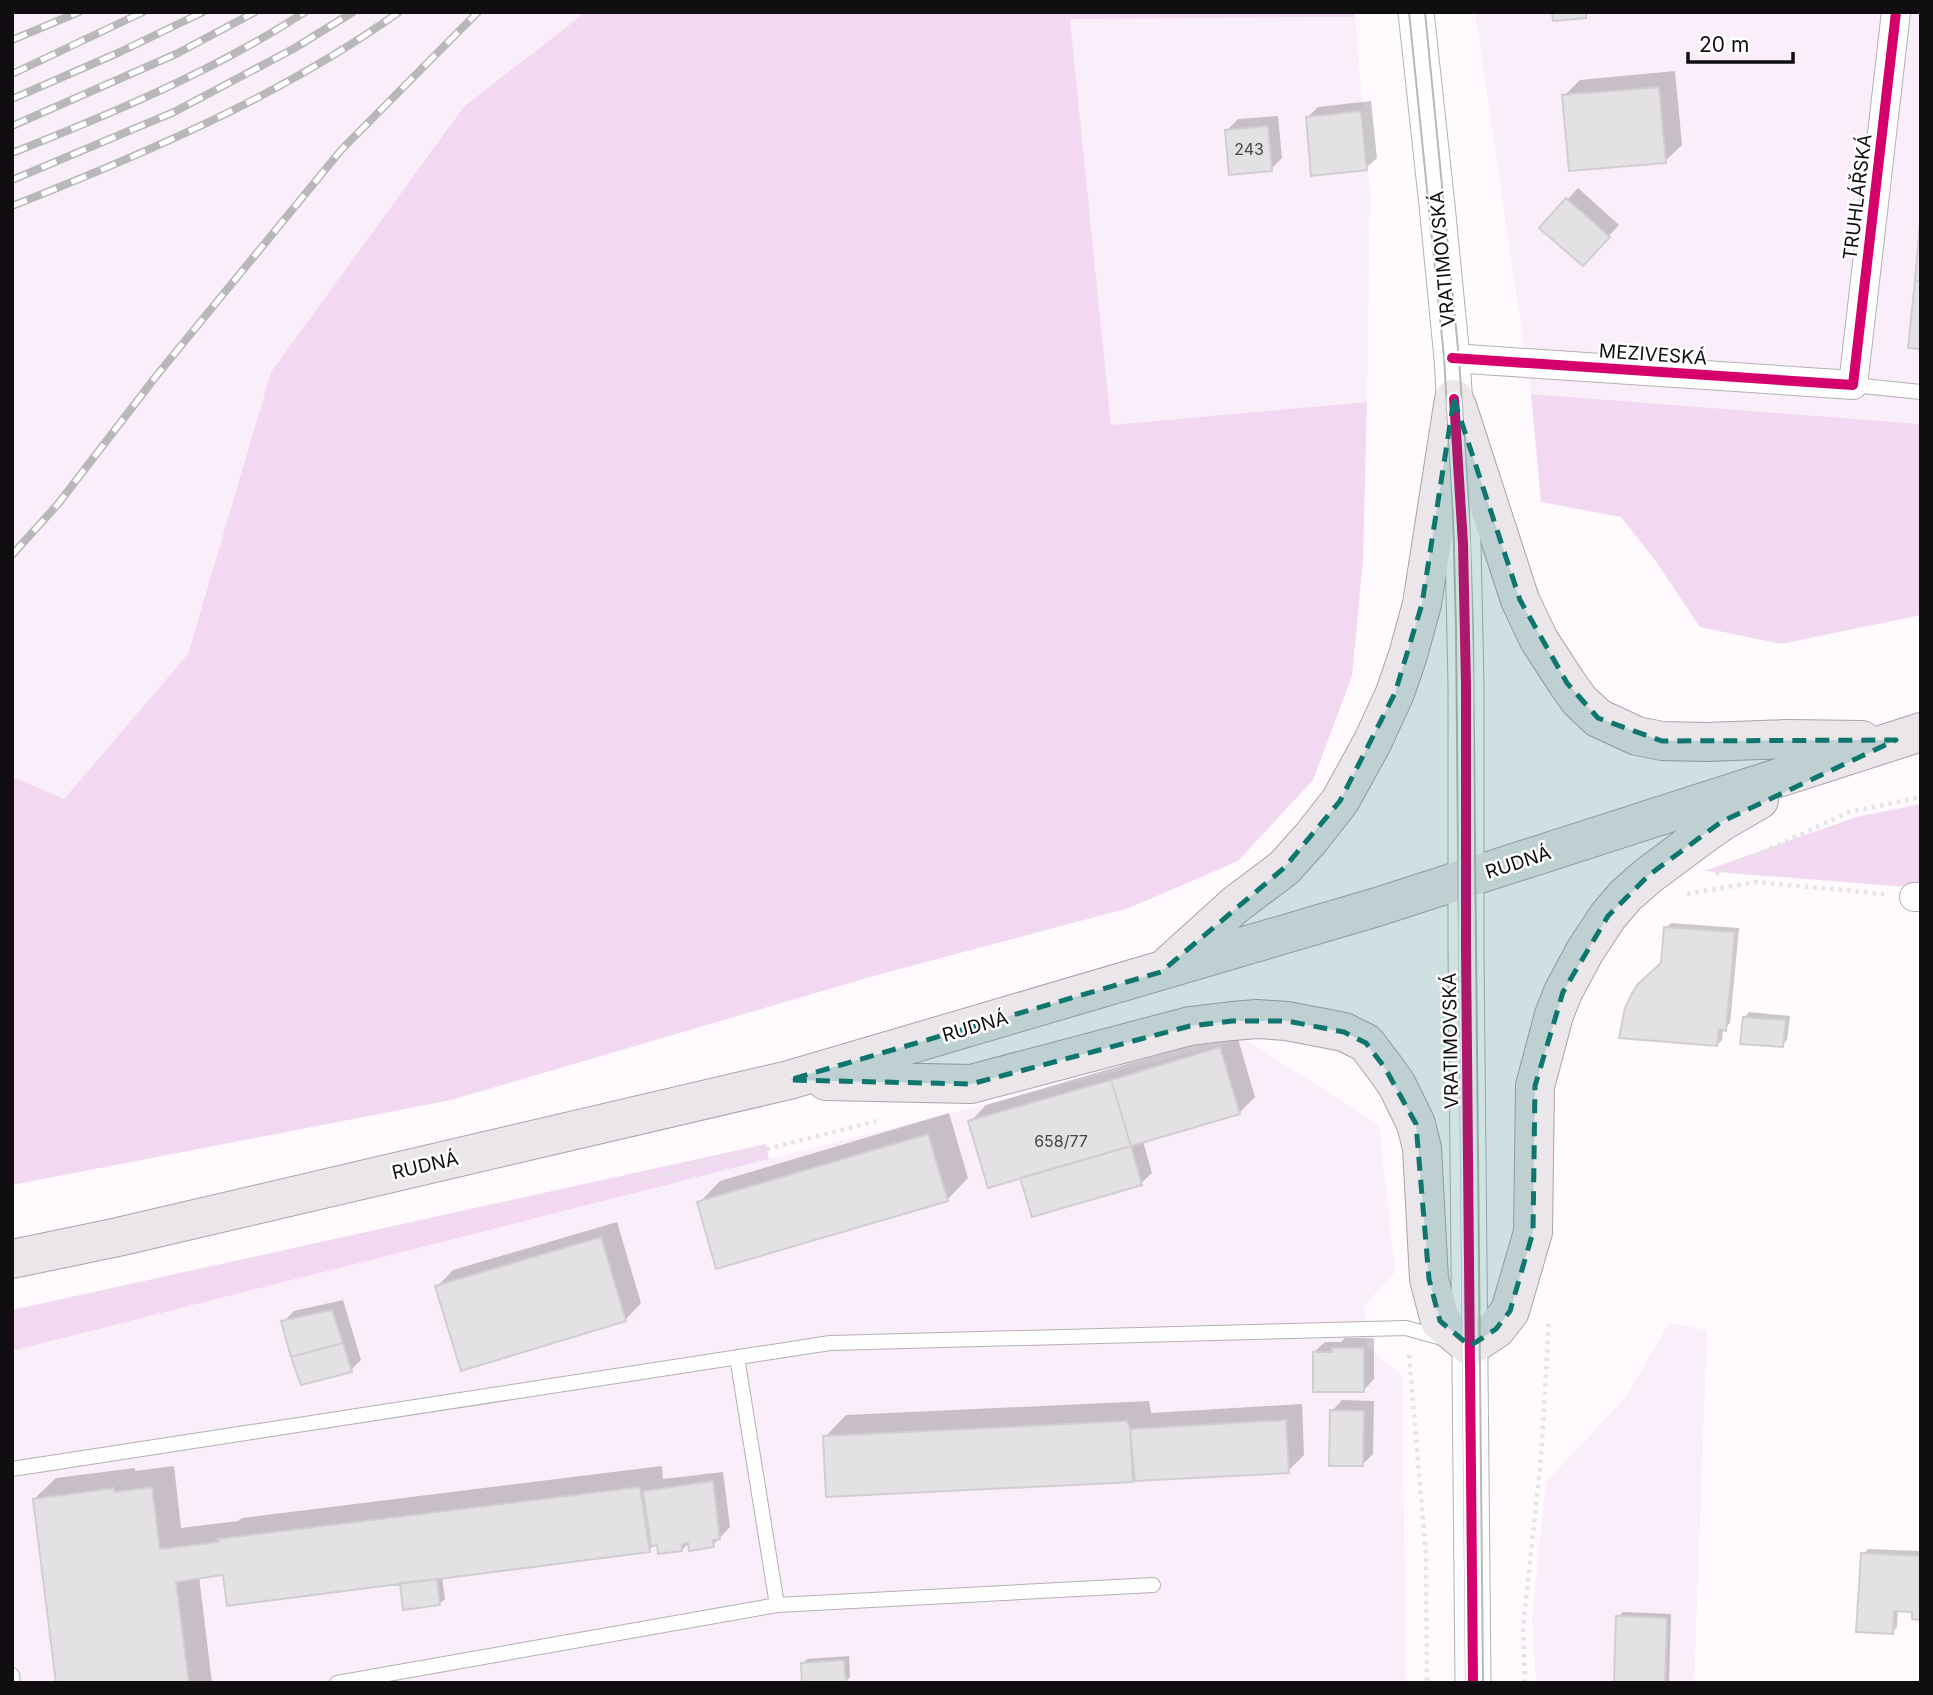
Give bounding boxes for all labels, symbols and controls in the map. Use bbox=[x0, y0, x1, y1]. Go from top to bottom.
scale bar bbox=[1688, 21, 1793, 65]
text: 20 m bbox=[1699, 32, 1749, 57]
street label: TRUHLÁŘSKÁ bbox=[1837, 133, 1877, 261]
house number: 243 bbox=[1234, 139, 1264, 159]
street label: VRATIMOVSKÁ bbox=[1424, 190, 1460, 328]
street label: MEZIVESKÁ bbox=[1598, 338, 1708, 370]
street label: RUDNÁ bbox=[1482, 840, 1554, 884]
street label: VRATIMOVSKÁ bbox=[1437, 973, 1463, 1109]
street label: RUDNÁ bbox=[939, 1005, 1011, 1047]
house number: 658/77 bbox=[1034, 1131, 1088, 1151]
street label: RUDNÁ bbox=[389, 1146, 461, 1184]

